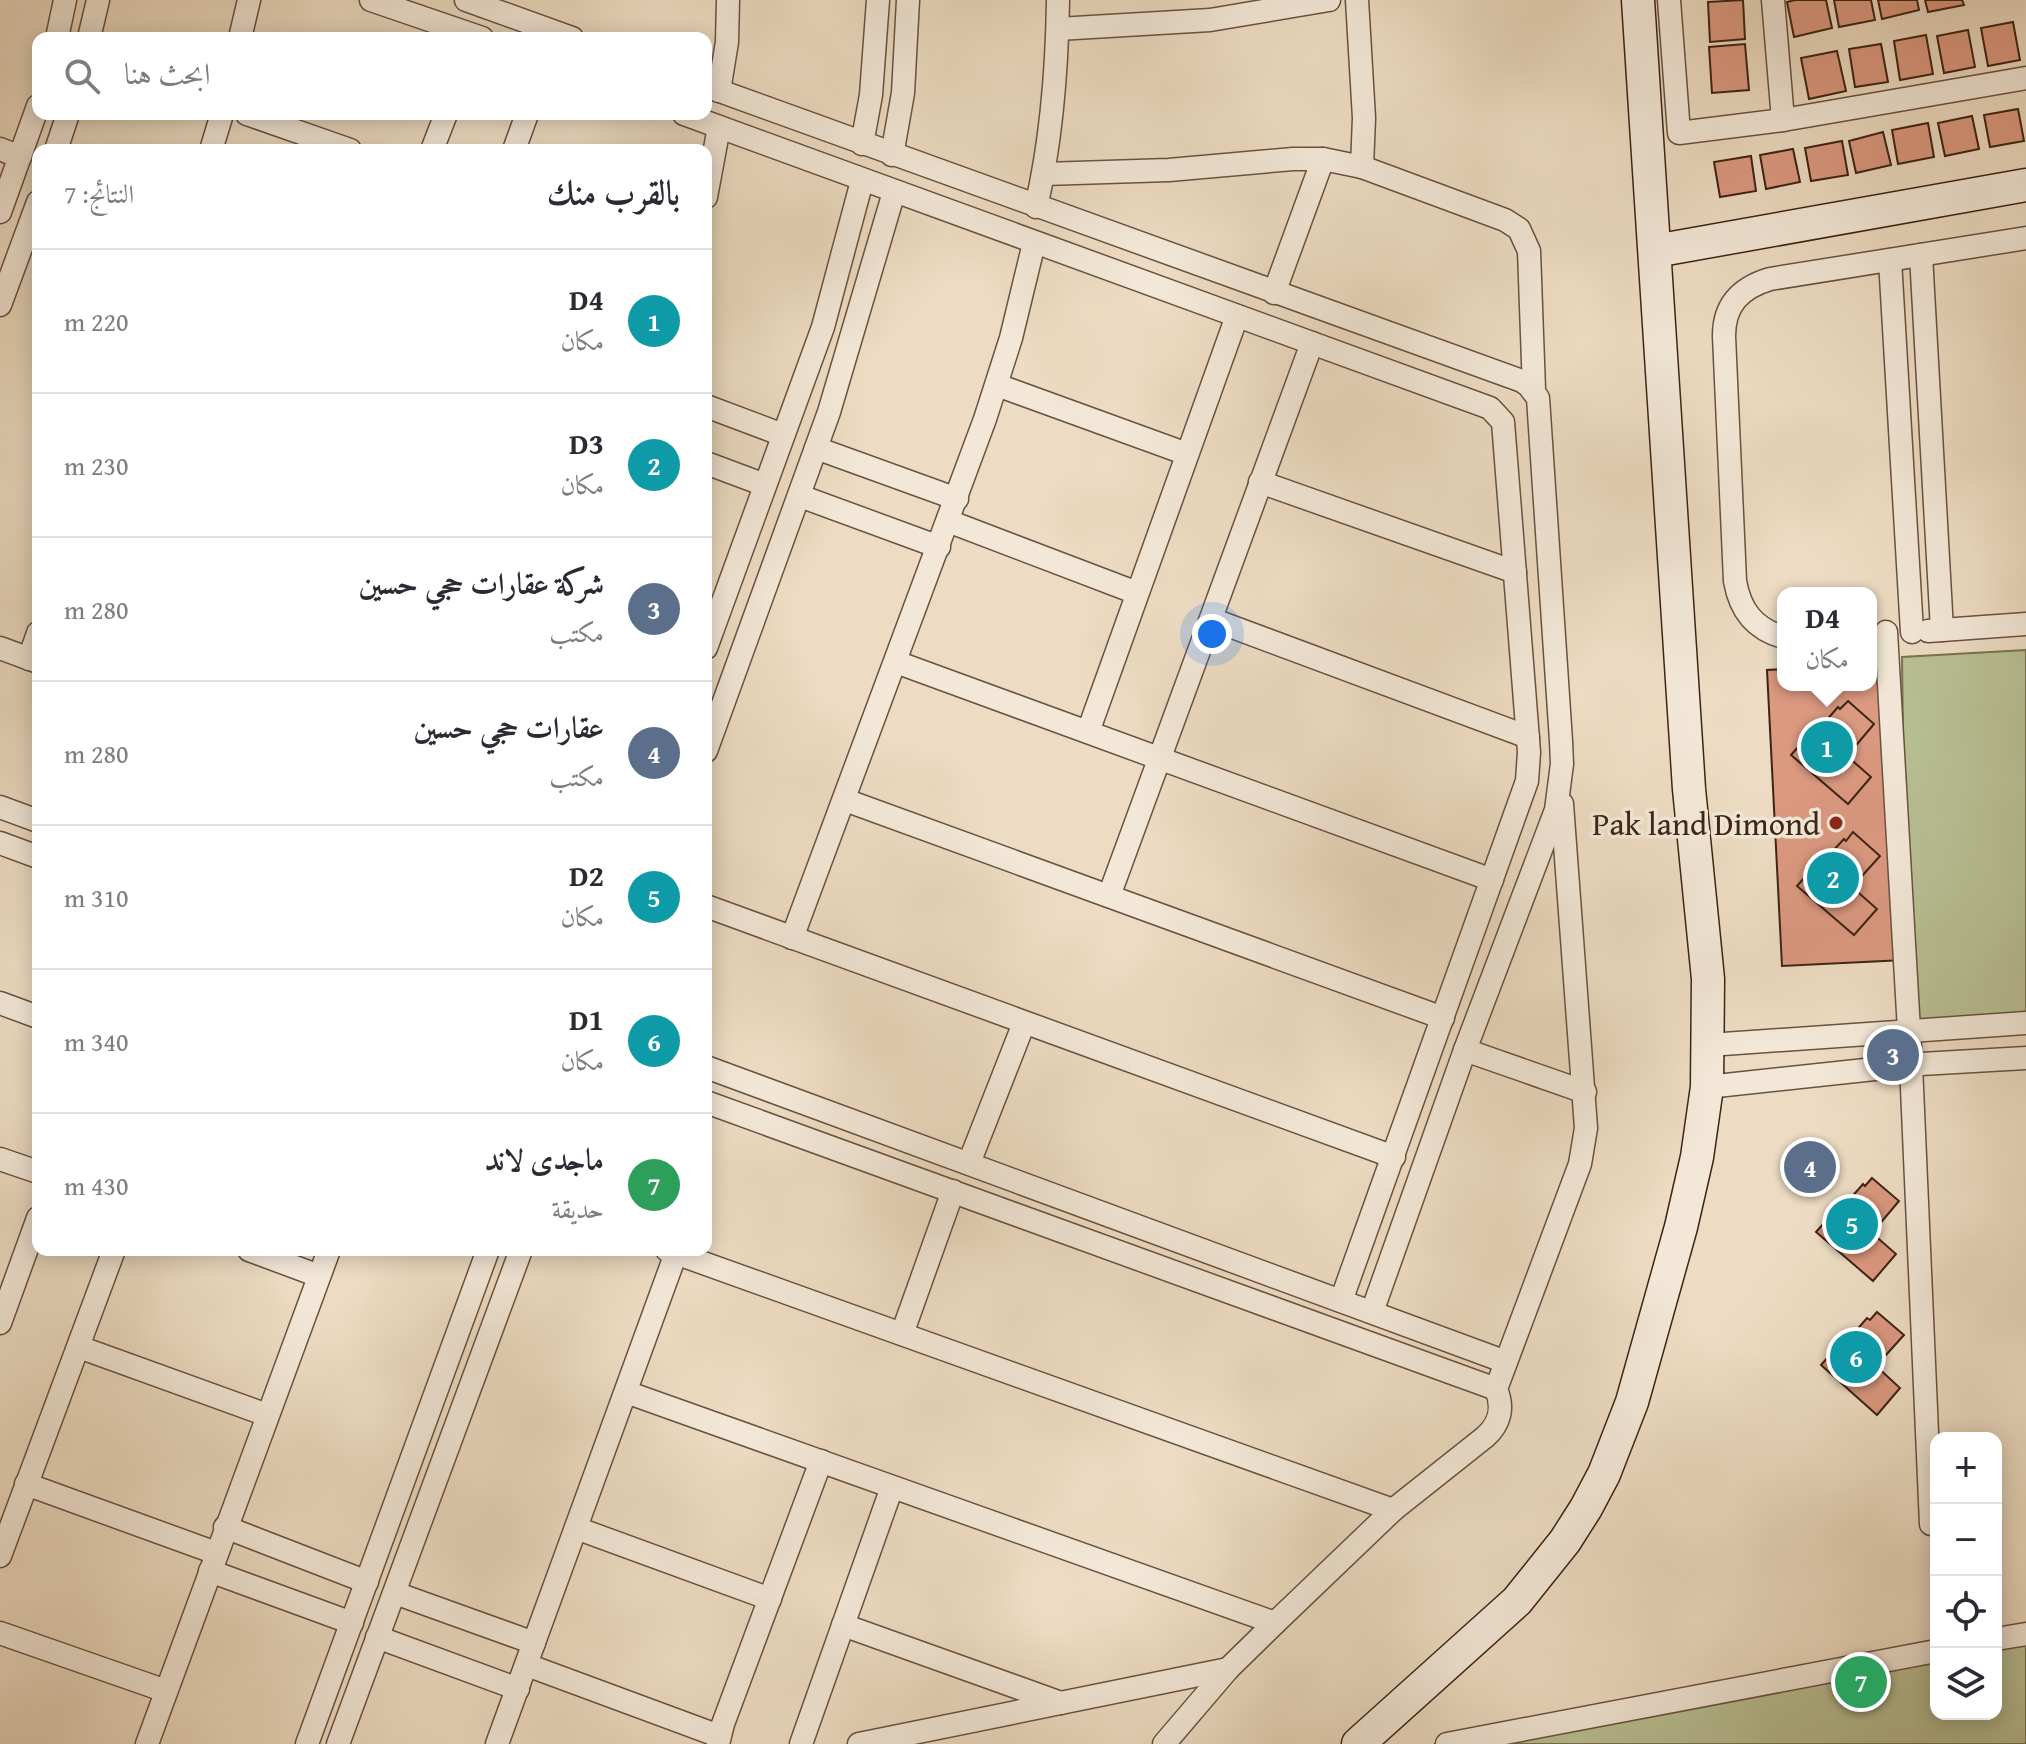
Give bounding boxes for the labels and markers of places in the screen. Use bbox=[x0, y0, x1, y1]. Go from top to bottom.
pin: 1 bbox=[1801, 717, 1853, 777]
place label: Pak land Dimond bbox=[1592, 800, 1820, 847]
marker: Pak land Dimond bbox=[1827, 814, 1845, 832]
pin: 2 bbox=[1807, 848, 1859, 908]
pin: 3 bbox=[1867, 1025, 1919, 1085]
pin: 4 bbox=[1784, 1137, 1836, 1197]
pin: 5 bbox=[1826, 1194, 1878, 1254]
pin: 6 bbox=[1830, 1327, 1882, 1387]
pin: 7 bbox=[1835, 1652, 1887, 1712]

